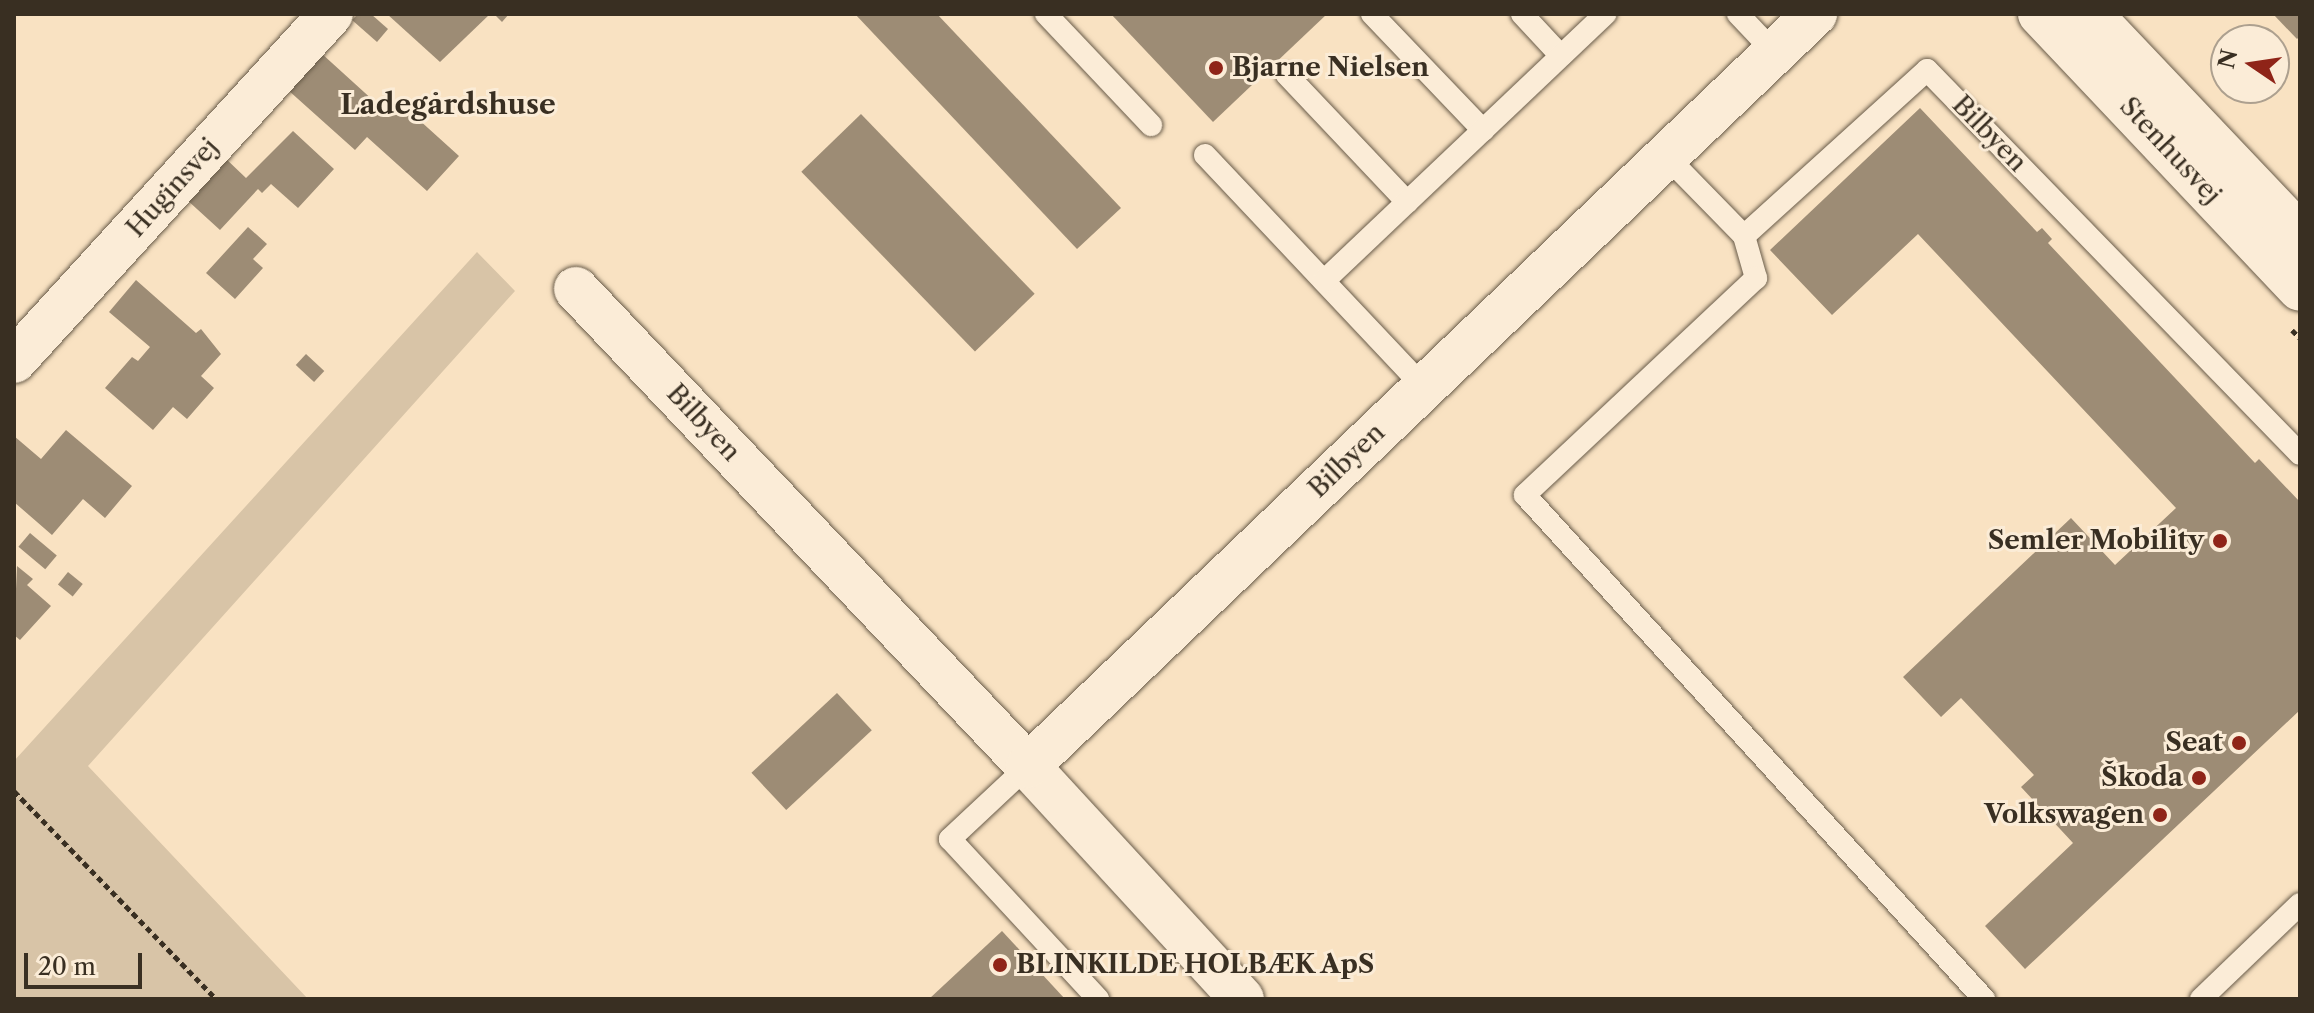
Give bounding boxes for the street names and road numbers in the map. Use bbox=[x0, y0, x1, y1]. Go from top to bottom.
street label: Bilbyen bbox=[1945, 90, 2033, 178]
street label: Stenhusvej bbox=[2113, 91, 2227, 211]
street label: Huginsvej bbox=[121, 132, 225, 244]
street label: Bilbyen bbox=[660, 378, 746, 468]
street label: Bilbyen bbox=[1303, 417, 1391, 505]

